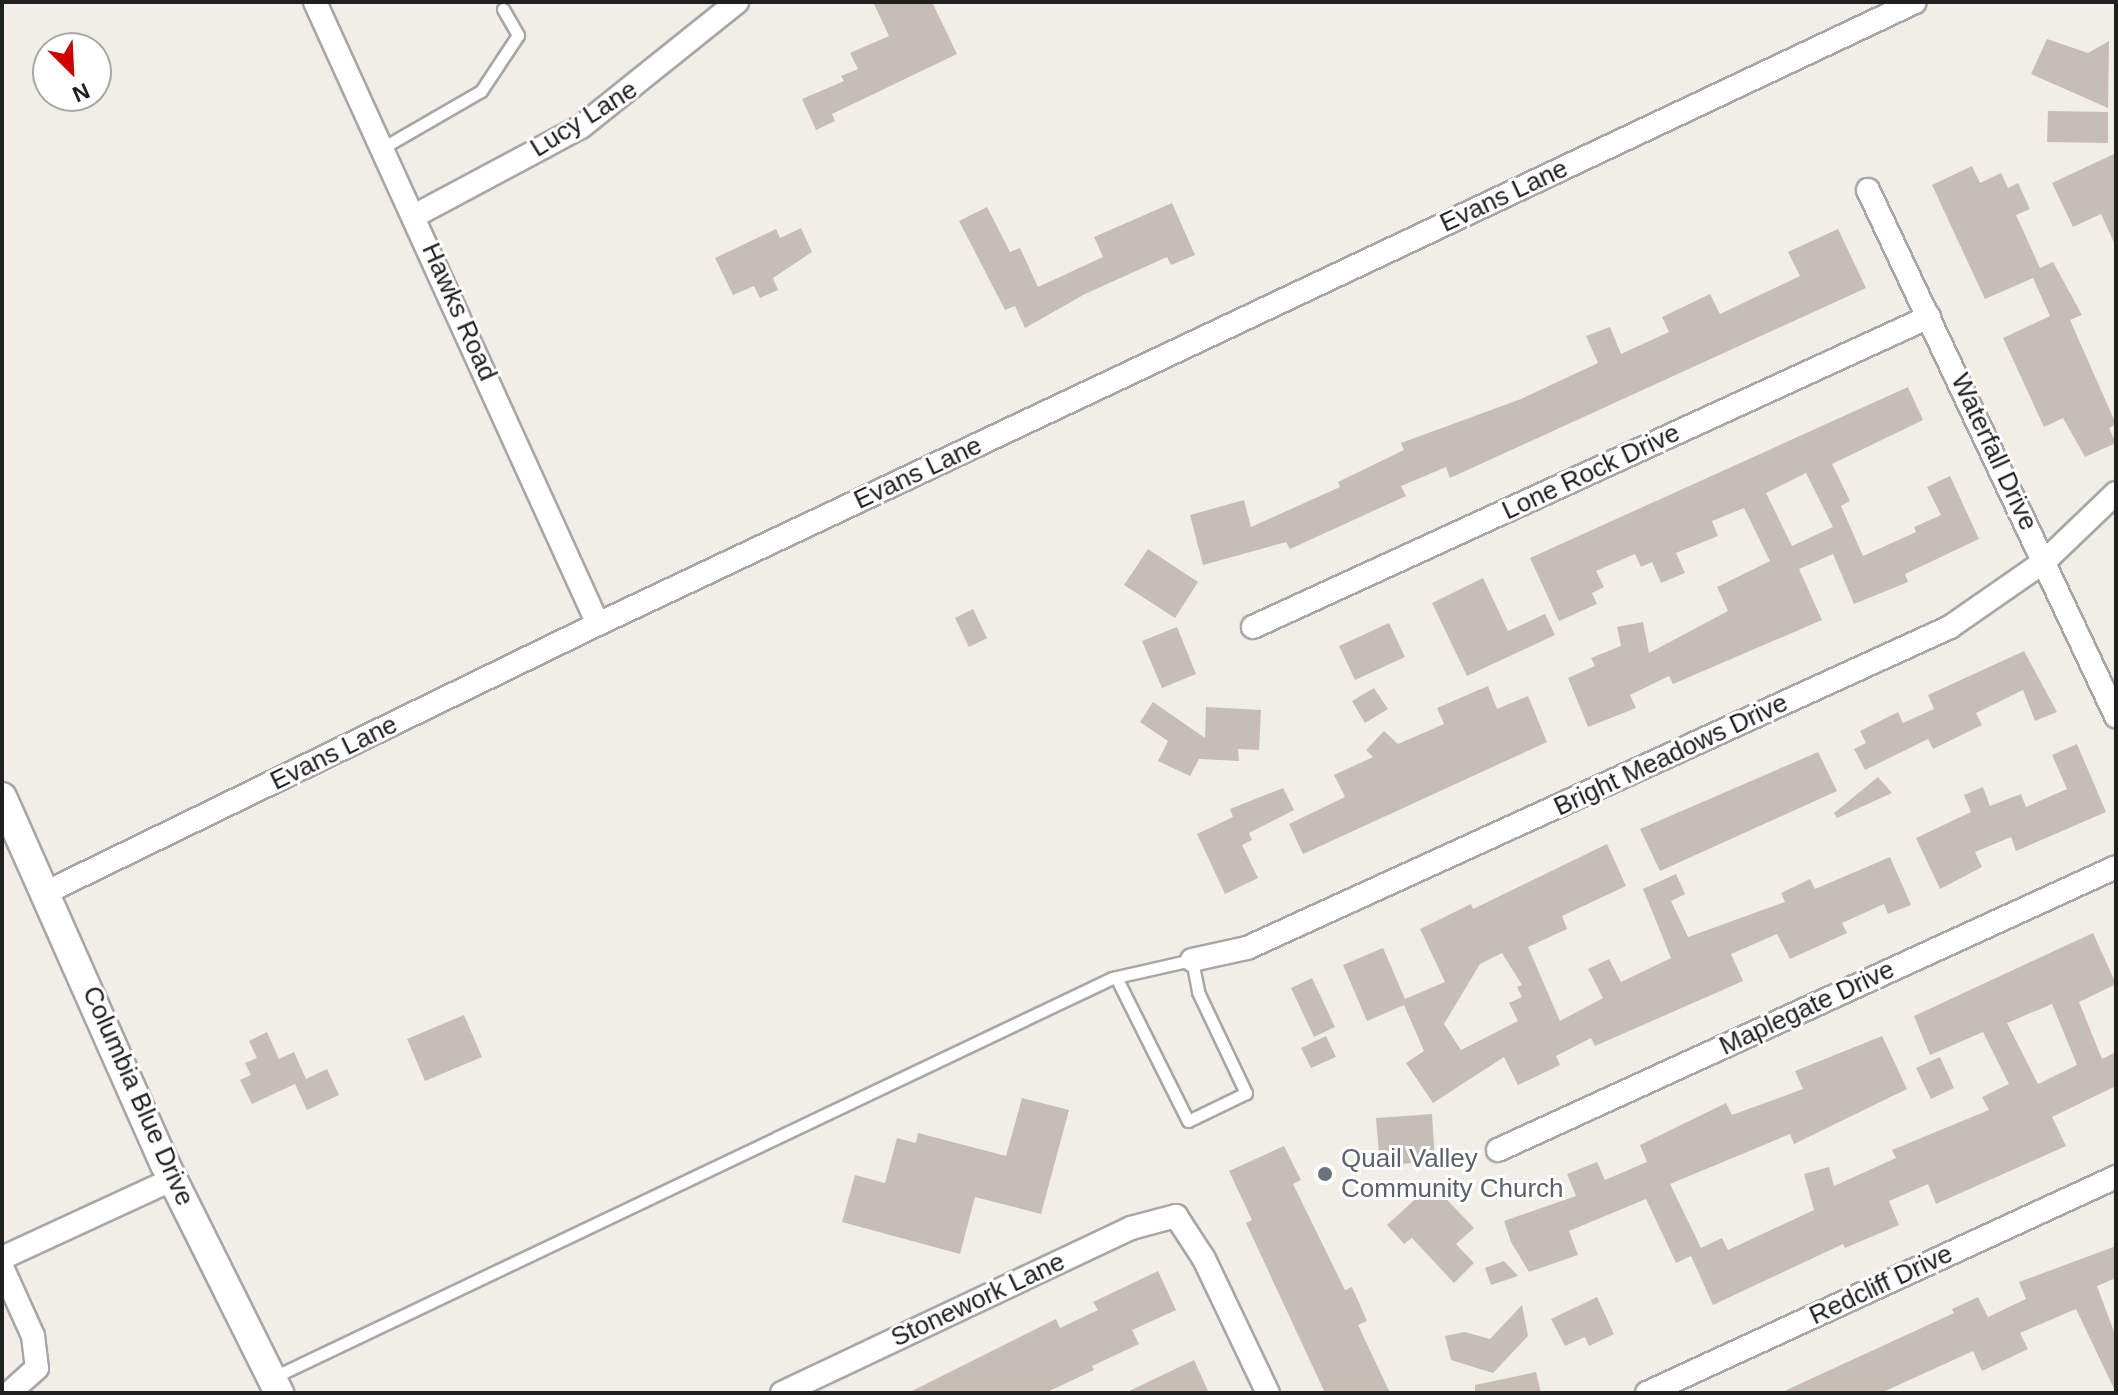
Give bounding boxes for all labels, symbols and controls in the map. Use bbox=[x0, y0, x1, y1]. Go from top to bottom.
north arrow bbox=[32, 32, 112, 112]
street label: Lucy Lane bbox=[525, 74, 643, 164]
text: N bbox=[69, 78, 94, 107]
street label: Evans Lane bbox=[1435, 153, 1573, 239]
street label: Hawks Road bbox=[415, 238, 503, 386]
street label: Waterfall Drive bbox=[1944, 369, 2044, 535]
street label: Lone Rock Drive bbox=[1497, 417, 1685, 527]
street label: Evans Lane bbox=[849, 430, 987, 516]
street label: Bright Meadows Drive bbox=[1549, 687, 1793, 823]
street label: Evans Lane bbox=[265, 709, 403, 797]
street label: Maplegate Drive bbox=[1715, 954, 1899, 1062]
street label: Columbia Blue Drive bbox=[76, 981, 200, 1211]
place label: Quail Valley Community Church bbox=[1341, 1143, 1564, 1204]
marker: Quail Valley Community Church bbox=[1316, 1165, 1334, 1183]
street label: Redcliff Drive bbox=[1805, 1238, 1957, 1332]
street label: Stonework Lane bbox=[886, 1246, 1070, 1354]

